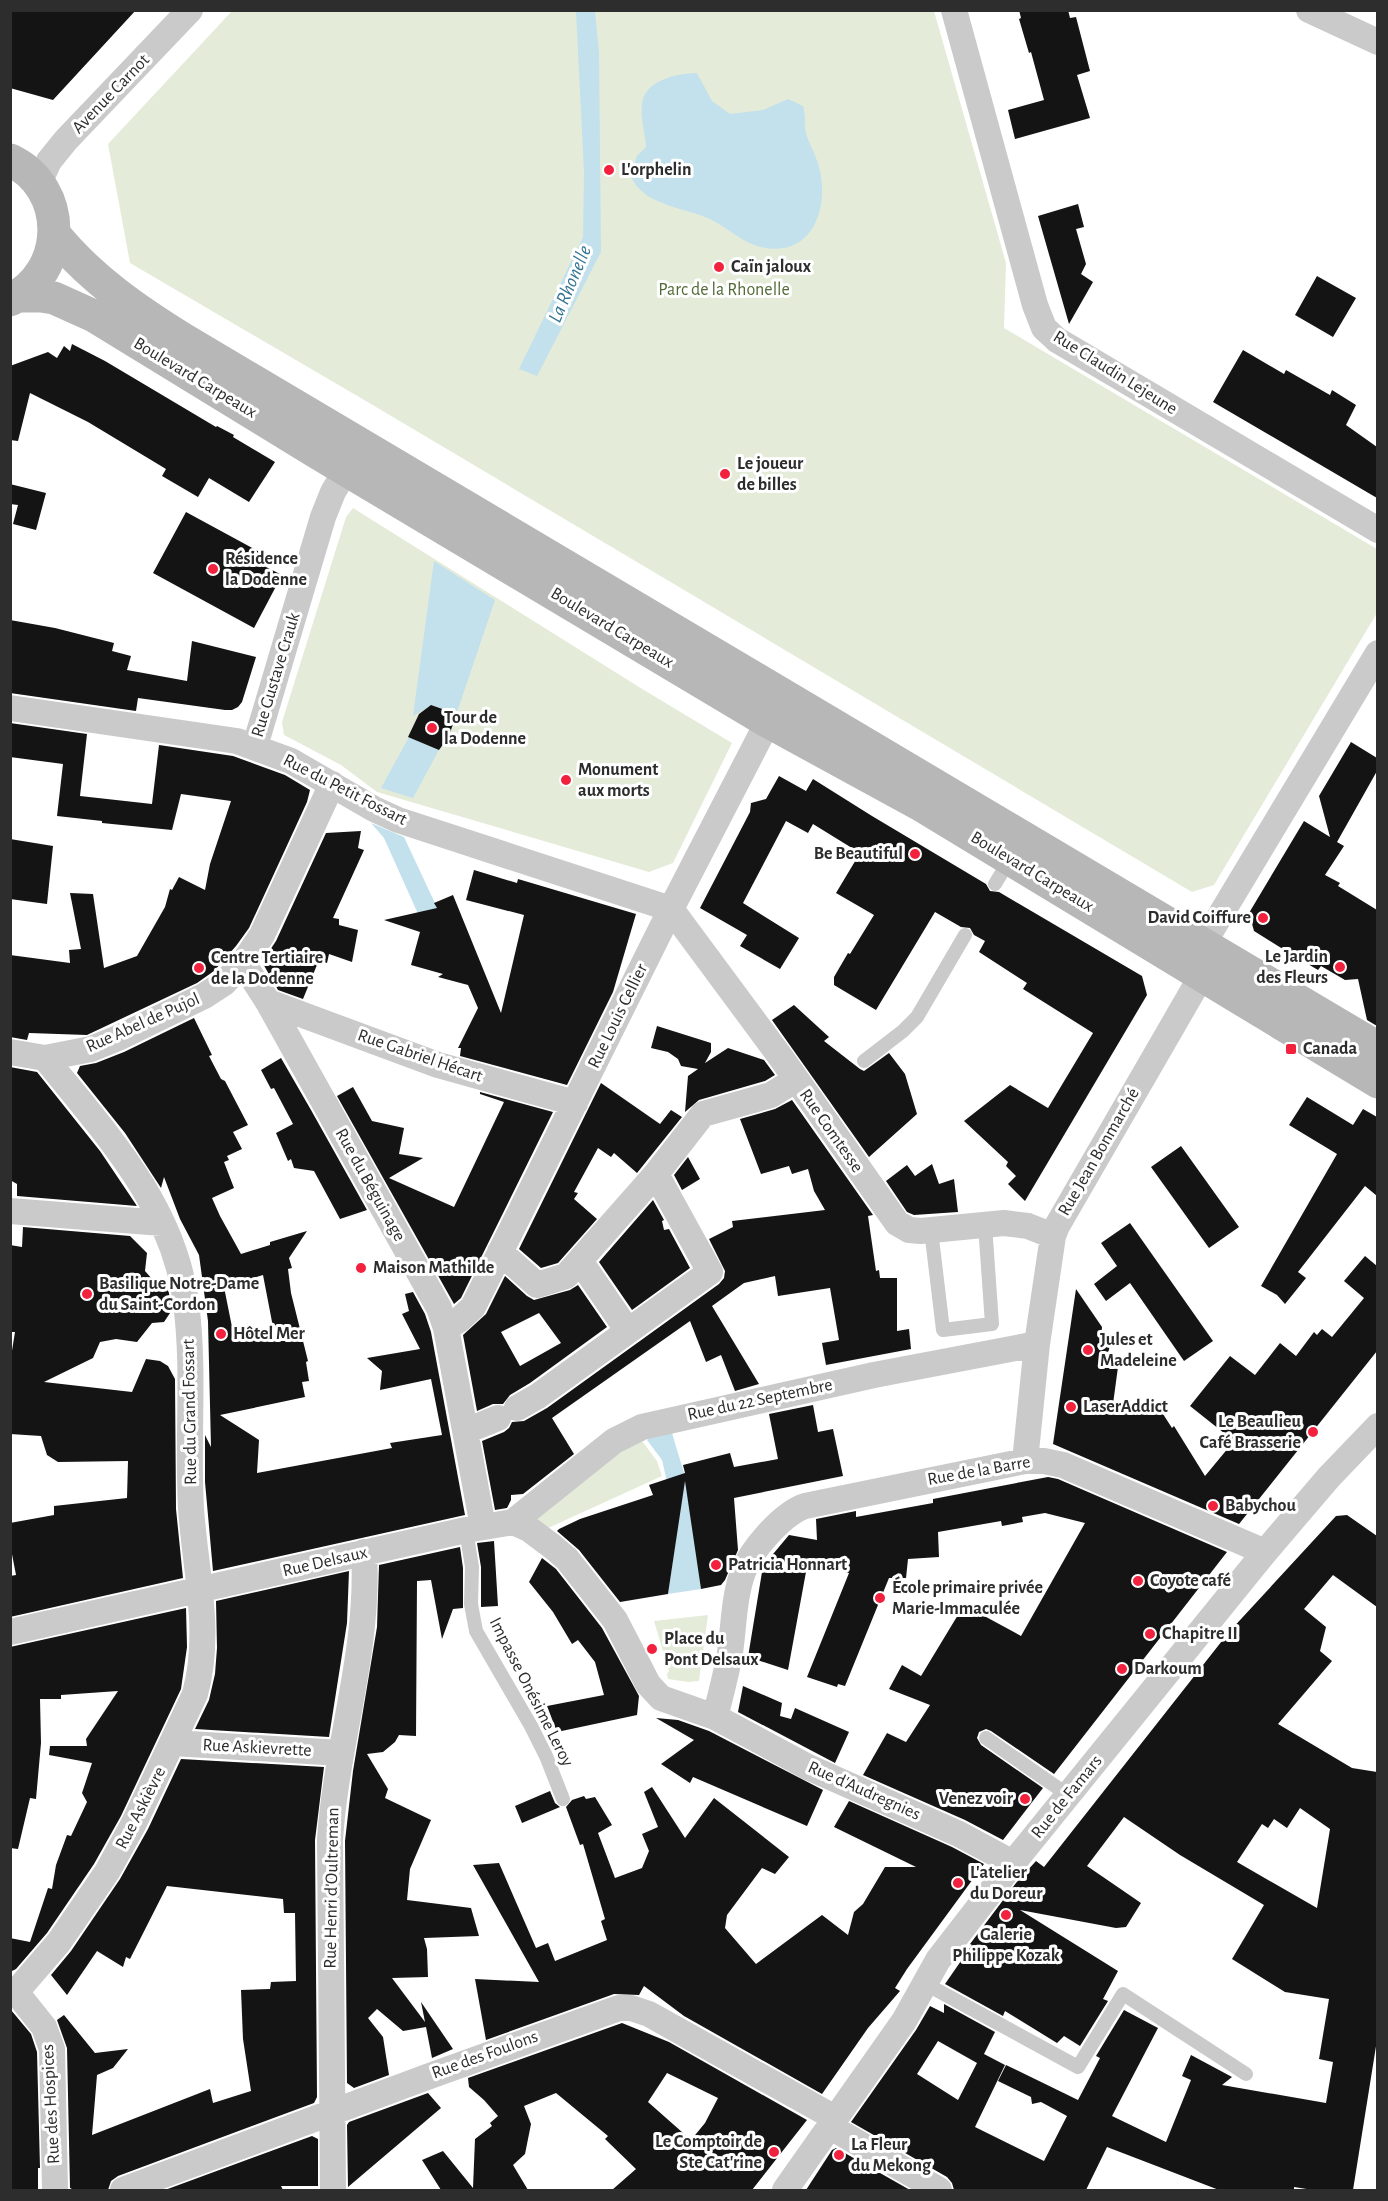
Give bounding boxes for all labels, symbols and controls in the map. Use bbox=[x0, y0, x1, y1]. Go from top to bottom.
street label: Avenue Carnot bbox=[69, 51, 153, 137]
place label: L'orphelin bbox=[621, 161, 692, 179]
marker: L'orphelin bbox=[602, 163, 616, 177]
water label: La Rhonelle bbox=[545, 242, 595, 326]
place label: Caïn jaloux bbox=[731, 258, 812, 276]
marker: Caïn jaloux bbox=[712, 260, 726, 274]
park label: Parc de la Rhonelle bbox=[658, 281, 790, 299]
street label: Rue Claudin Lejeune bbox=[1050, 328, 1180, 418]
street label: Boulevard Carpeaux bbox=[130, 334, 260, 422]
place label: Le joueur de billes bbox=[737, 455, 804, 494]
marker: Le joueur de billes bbox=[718, 467, 732, 481]
place label: Résidence la Dodenne bbox=[225, 550, 307, 589]
marker: Résidence la Dodenne bbox=[206, 562, 220, 576]
street label: Boulevard Carpeaux bbox=[547, 584, 677, 672]
street label: Rue Gustave Crauk bbox=[249, 610, 304, 739]
place label: Tour de la Dodenne bbox=[444, 709, 526, 748]
marker: Tour de la Dodenne bbox=[425, 721, 439, 735]
street label: Rue du Petit Fossart bbox=[280, 751, 410, 829]
place label: Monument aux morts bbox=[578, 761, 658, 800]
marker: Monument aux morts bbox=[559, 773, 573, 787]
street label: Boulevard Carpeaux bbox=[967, 828, 1097, 916]
place label: Be Beautiful bbox=[814, 845, 903, 863]
marker: Be Beautiful bbox=[908, 847, 922, 861]
place label: David Coiffure bbox=[1147, 909, 1251, 927]
marker: David Coiffure bbox=[1256, 911, 1270, 925]
place label: Le Jardin des Fleurs bbox=[1256, 948, 1328, 987]
place label: Centre Tertiaire de la Dodenne bbox=[211, 949, 323, 988]
marker: Le Jardin des Fleurs bbox=[1333, 960, 1347, 974]
marker: Centre Tertiaire de la Dodenne bbox=[192, 961, 206, 975]
street label: Rue Louis Cellier bbox=[585, 961, 651, 1071]
street label: Rue Abel de Pujol bbox=[83, 990, 203, 1056]
street label: Rue Gabriel Hécart bbox=[355, 1026, 485, 1086]
place label: Canada bbox=[1303, 1040, 1358, 1058]
marker: Canada bbox=[1284, 1042, 1298, 1056]
street label: Rue Jean Bonmarché bbox=[1055, 1085, 1143, 1219]
street label: Rue Comtesse bbox=[796, 1086, 866, 1176]
street label: Rue du Béguinage bbox=[332, 1125, 408, 1245]
place label: Maison Mathilde bbox=[373, 1259, 494, 1277]
marker: Maison Mathilde bbox=[354, 1261, 368, 1275]
place label: Basilique Notre-Dame du Saint-Cordon bbox=[99, 1275, 259, 1314]
marker: Basilique Notre-Dame du Saint-Cordon bbox=[80, 1287, 94, 1301]
place label: Hôtel Mer bbox=[233, 1325, 305, 1343]
marker: Hôtel Mer bbox=[214, 1327, 228, 1341]
place label: Jules et Madeleine bbox=[1100, 1331, 1177, 1370]
street label: Rue du Grand Fossart bbox=[180, 1338, 200, 1485]
marker: Jules et Madeleine bbox=[1081, 1343, 1095, 1357]
street label: Rue du 22 Septembre bbox=[686, 1376, 834, 1424]
place label: LaserAddict bbox=[1083, 1398, 1168, 1416]
marker: LaserAddict bbox=[1064, 1400, 1078, 1414]
place label: Le Beaulieu Café Brasserie bbox=[1199, 1413, 1302, 1452]
marker: Le Beaulieu Café Brasserie bbox=[1306, 1425, 1320, 1439]
street label: Rue de la Barre bbox=[926, 1453, 1032, 1489]
place label: Babychou bbox=[1225, 1497, 1296, 1515]
marker: Babychou bbox=[1206, 1499, 1220, 1513]
street label: Rue Delsaux bbox=[281, 1543, 369, 1580]
place label: Patricia Honnart bbox=[728, 1556, 847, 1574]
marker: Patricia Honnart bbox=[709, 1558, 723, 1572]
place label: Coyote café bbox=[1150, 1572, 1231, 1590]
marker: Coyote café bbox=[1131, 1574, 1145, 1588]
place label: École primaire privée Marie-Immaculée bbox=[892, 1576, 1043, 1618]
marker: École primaire privée Marie-Immaculée bbox=[873, 1591, 887, 1605]
street label: Impasse Onésime Leroy bbox=[486, 1615, 576, 1770]
place label: Chapitre II bbox=[1162, 1625, 1238, 1643]
marker: Chapitre II bbox=[1143, 1627, 1157, 1641]
place label: Place du Pont Delsaux bbox=[664, 1630, 759, 1669]
marker: Place du Pont Delsaux bbox=[645, 1642, 659, 1656]
place label: Darkoum bbox=[1134, 1660, 1202, 1678]
marker: Darkoum bbox=[1115, 1662, 1129, 1676]
street label: Rue Askievrette bbox=[202, 1736, 312, 1760]
street label: Rue de Famars bbox=[1028, 1752, 1106, 1842]
street label: Rue d'Audregnies bbox=[805, 1758, 923, 1824]
street label: Rue Askièvre bbox=[113, 1764, 169, 1852]
place label: Venez voir bbox=[939, 1790, 1014, 1808]
marker: Venez voir bbox=[1018, 1792, 1032, 1806]
street label: Rue Henri d'Oultreman bbox=[322, 1807, 342, 1969]
place label: L'atelier du Doreur bbox=[970, 1864, 1043, 1903]
marker: L'atelier du Doreur bbox=[951, 1876, 965, 1890]
marker: Galerie Philippe Kozak bbox=[999, 1908, 1013, 1922]
place label: Galerie Philippe Kozak bbox=[952, 1926, 1060, 1965]
street label: Rue des Foulons bbox=[430, 2027, 540, 2083]
street label: Rue des Hospices bbox=[39, 2044, 63, 2164]
place label: Le Comptoir de Ste Cat'rine bbox=[655, 2133, 762, 2172]
place label: La Fleur du Mekong bbox=[851, 2136, 932, 2175]
marker: Le Comptoir de Ste Cat'rine bbox=[767, 2145, 781, 2159]
marker: La Fleur du Mekong bbox=[832, 2148, 846, 2162]

